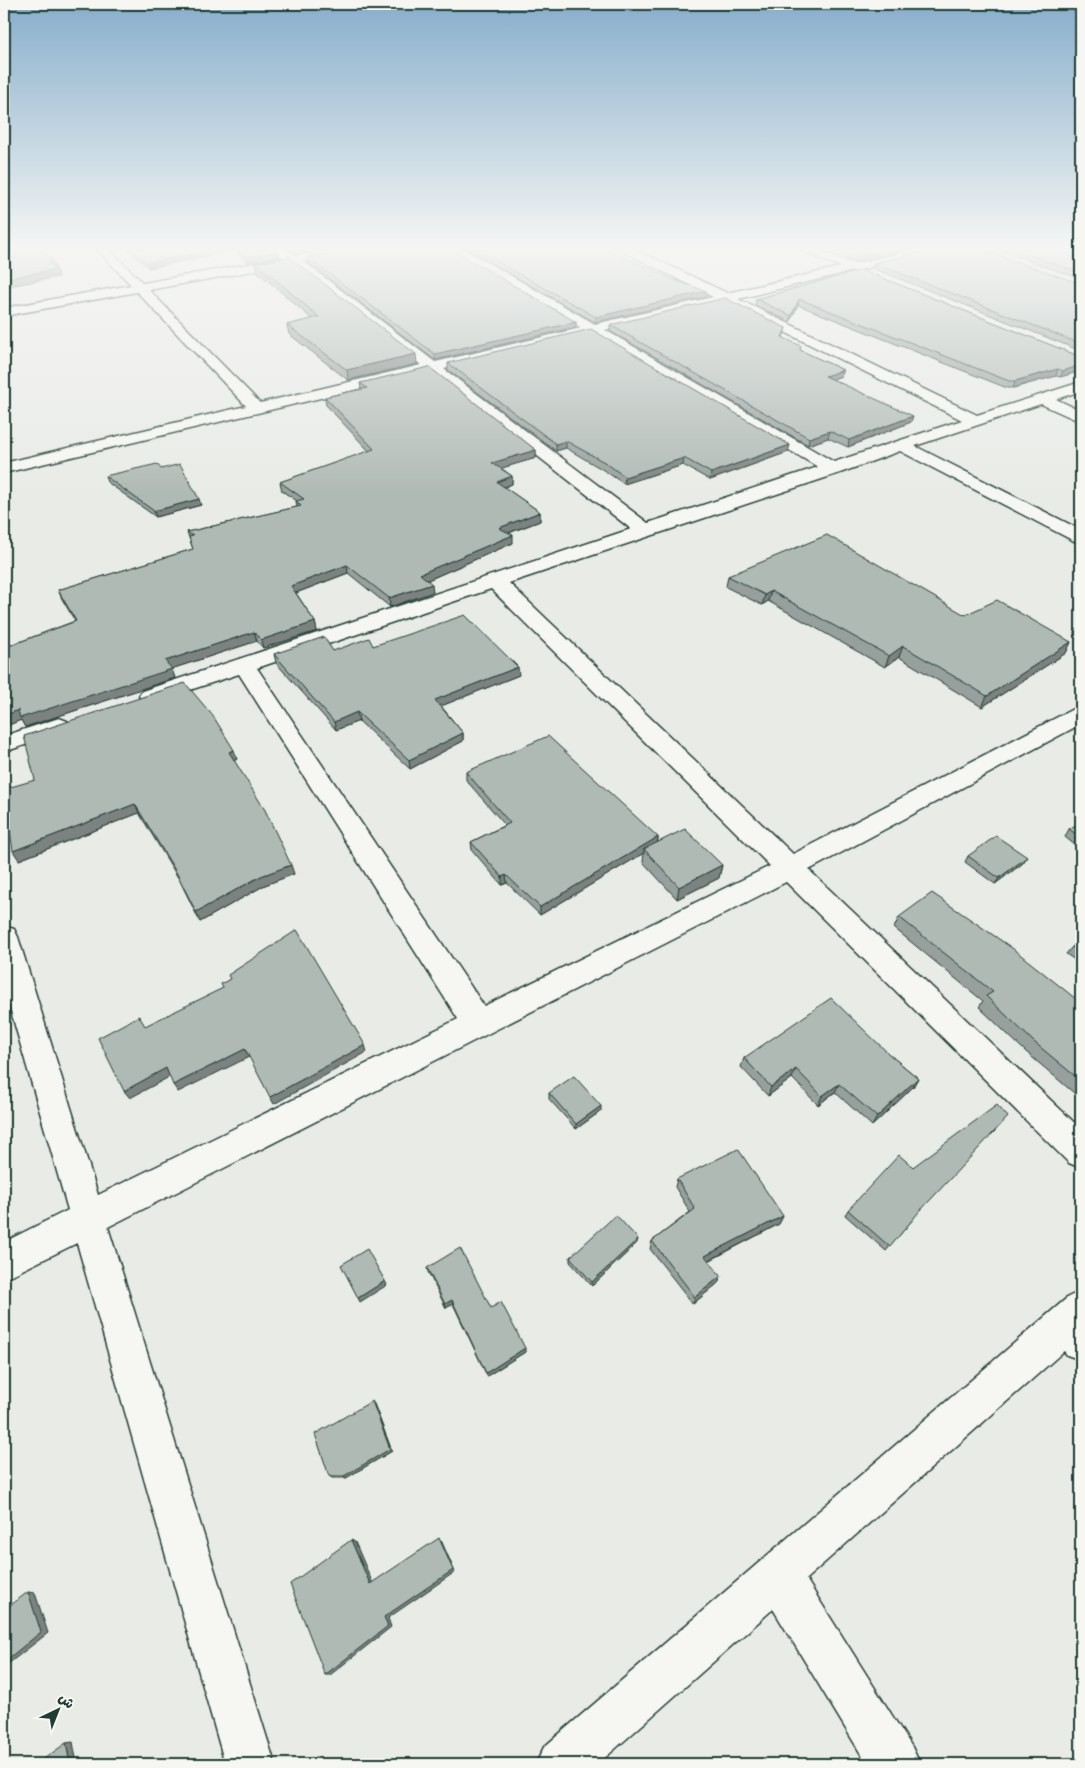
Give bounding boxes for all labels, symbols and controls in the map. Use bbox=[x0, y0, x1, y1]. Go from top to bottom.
north arrow bbox=[32, 1686, 82, 1736]
text: ش bbox=[54, 1691, 77, 1714]

